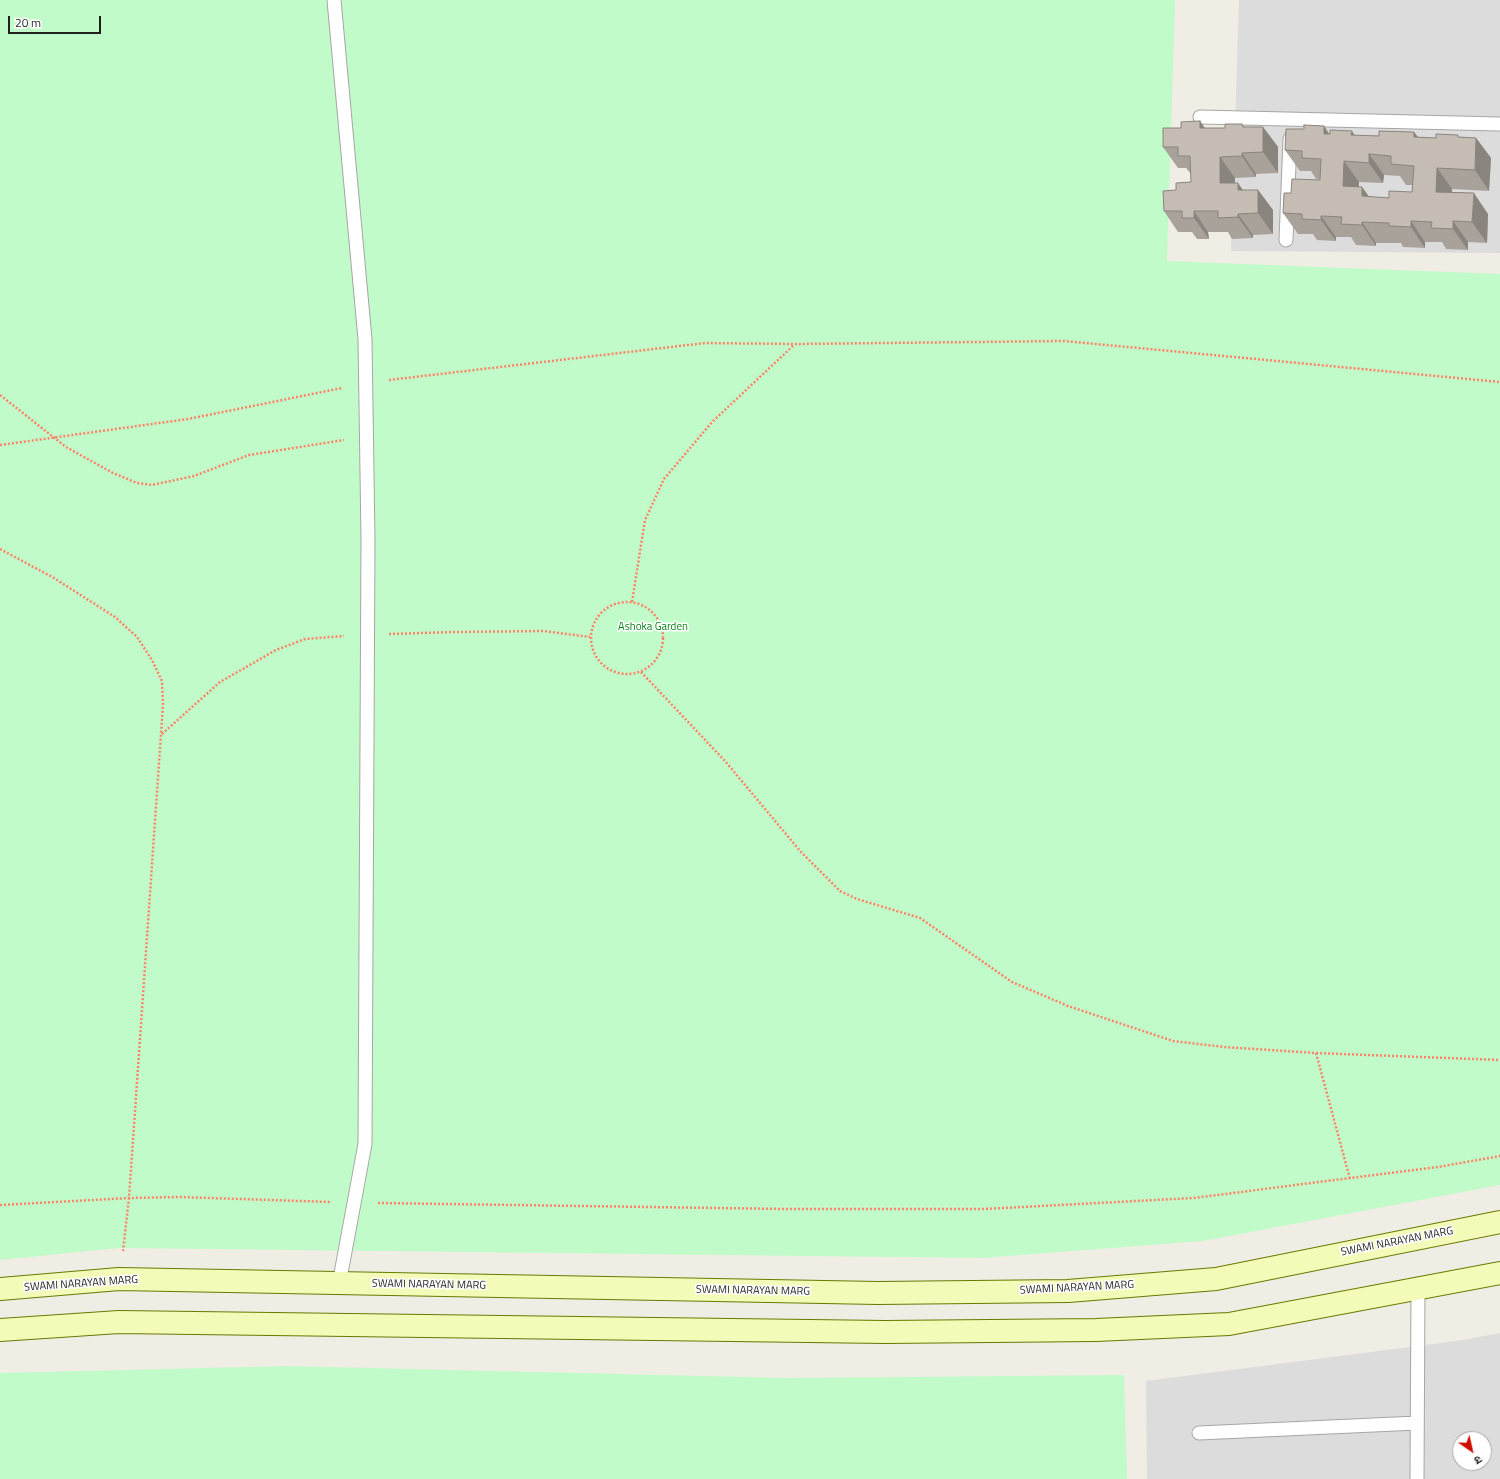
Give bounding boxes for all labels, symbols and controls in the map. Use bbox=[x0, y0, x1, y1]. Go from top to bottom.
scale bar bbox=[10, 8, 103, 34]
text: 20 m bbox=[15, 13, 41, 32]
park label: Ashoka Garden bbox=[618, 620, 688, 634]
street label: SWAMI NARAYAN MARG bbox=[1340, 1225, 1454, 1259]
street label: SWAMI NARAYAN MARG bbox=[24, 1273, 138, 1295]
street label: SWAMI NARAYAN MARG bbox=[372, 1277, 486, 1293]
street label: SWAMI NARAYAN MARG bbox=[1020, 1278, 1134, 1298]
street label: SWAMI NARAYAN MARG bbox=[696, 1283, 810, 1299]
north arrow bbox=[1452, 1431, 1492, 1471]
text: उ bbox=[1471, 1452, 1485, 1469]

